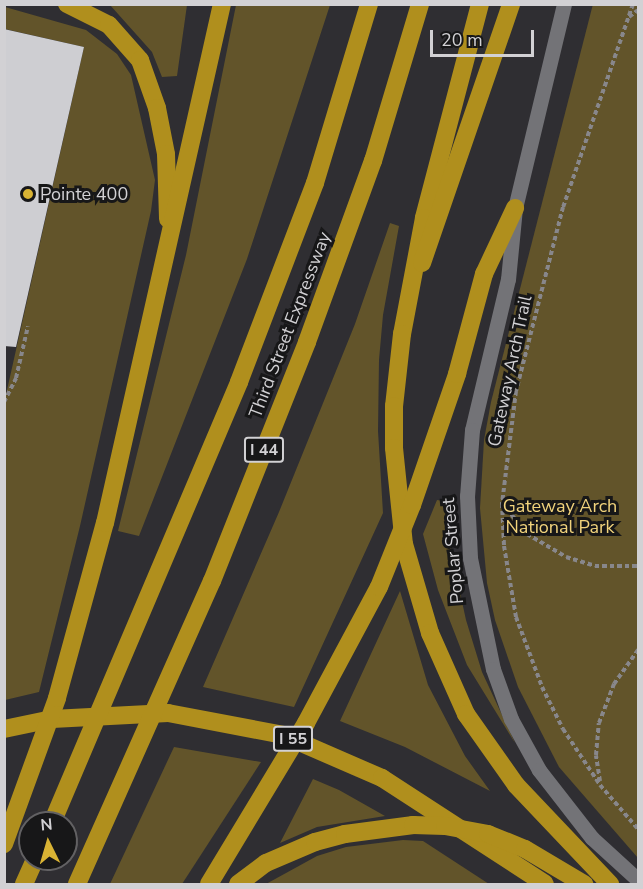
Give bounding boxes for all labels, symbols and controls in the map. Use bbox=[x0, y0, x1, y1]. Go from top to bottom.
scale bar bbox=[433, 18, 536, 56]
text: 20 m bbox=[441, 28, 483, 52]
place label: Pointe 400 bbox=[40, 183, 128, 205]
marker: Pointe 400 bbox=[21, 187, 35, 201]
street label: Third Street Expressway bbox=[245, 229, 335, 421]
street label: Gateway Arch Trail bbox=[483, 293, 537, 449]
road number: I 44 bbox=[243, 437, 285, 463]
park label: Gateway Arch National Park bbox=[503, 496, 617, 538]
street label: Poplar Street bbox=[438, 497, 468, 605]
road number: I 55 bbox=[272, 726, 314, 752]
north arrow bbox=[18, 811, 78, 871]
text: N bbox=[40, 814, 54, 837]

